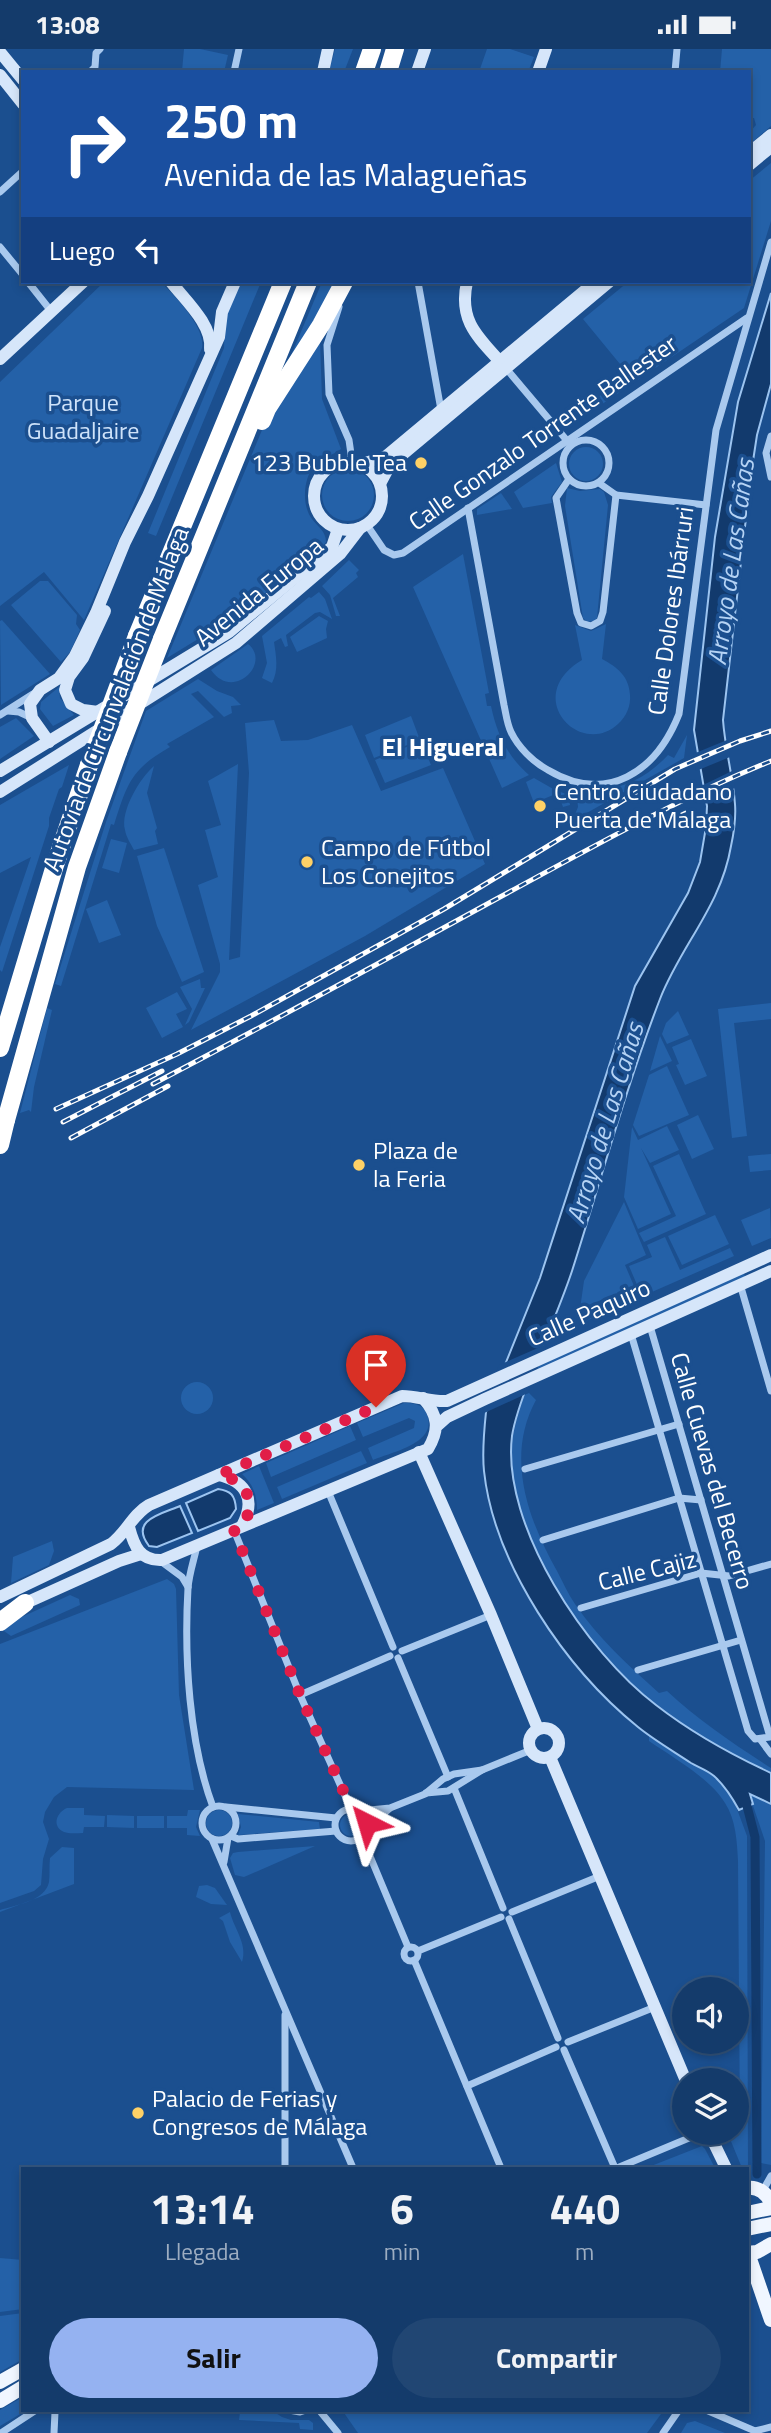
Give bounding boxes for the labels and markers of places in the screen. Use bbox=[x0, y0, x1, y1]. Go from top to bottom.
place label: 123 Bubble Tea bbox=[251, 444, 407, 480]
marker: 123 Bubble Tea bbox=[413, 455, 429, 471]
place label: Centro Ciudadano Puerta de Málaga bbox=[554, 773, 732, 837]
marker: Centro Ciudadano Puerta de Málaga bbox=[532, 798, 548, 814]
place label: Campo de Fútbol Los Conejitos bbox=[321, 829, 491, 893]
marker: Campo de Fútbol Los Conejitos bbox=[299, 854, 315, 870]
place label: Plaza de la Feria bbox=[373, 1132, 458, 1196]
marker: Plaza de la Feria bbox=[351, 1157, 367, 1173]
pin bbox=[346, 1335, 406, 1407]
place label: Palacio de Ferias y Congresos de Málaga bbox=[152, 2080, 367, 2144]
marker: Palacio de Ferias y Congresos de Málaga bbox=[130, 2105, 146, 2121]

